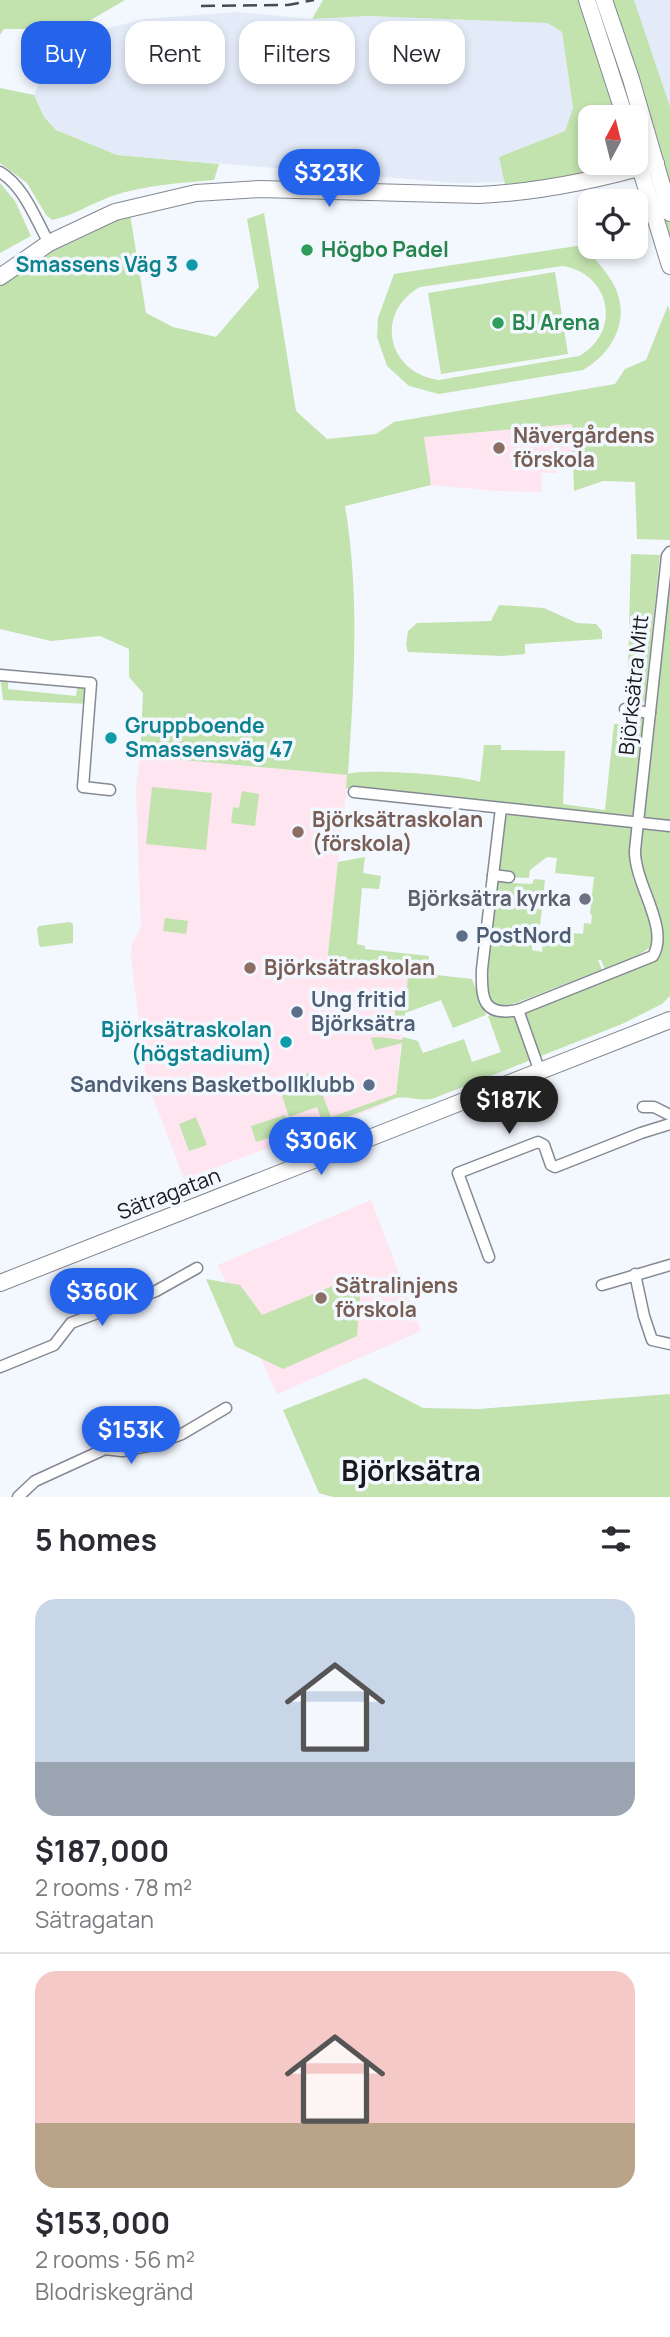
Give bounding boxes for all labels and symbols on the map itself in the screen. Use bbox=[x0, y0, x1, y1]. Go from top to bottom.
north arrow bbox=[578, 105, 648, 175]
pin: $323K bbox=[280, 150, 378, 209]
place label: Högbo Padel bbox=[321, 235, 449, 263]
marker: Högbo Padel bbox=[299, 242, 315, 258]
place label: Smassens Väg 3 bbox=[15, 250, 178, 278]
marker: Smassens Väg 3 bbox=[184, 257, 200, 273]
place label: BJ Arena bbox=[512, 308, 600, 336]
marker: BJ Arena bbox=[490, 315, 506, 331]
place label: Nävergårdens förskola bbox=[513, 421, 655, 473]
marker: Nävergårdens förskola bbox=[491, 440, 507, 456]
street label: Björksätra Mitt bbox=[612, 614, 654, 756]
place label: Gruppboende Smassensväg 47 bbox=[125, 711, 293, 763]
marker: Gruppboende Smassensväg 47 bbox=[103, 730, 119, 746]
place label: Björksätraskolan (förskola) bbox=[312, 805, 483, 857]
marker: Björksätraskolan (förskola) bbox=[290, 824, 306, 840]
place label: Björksätra kyrka bbox=[407, 884, 571, 912]
marker: Björksätra kyrka bbox=[577, 891, 593, 907]
place label: PostNord bbox=[476, 921, 572, 949]
marker: PostNord bbox=[454, 928, 470, 944]
place label: Björksätraskolan bbox=[264, 953, 435, 981]
marker: Björksätraskolan bbox=[242, 960, 258, 976]
place label: Ung fritid Björksätra bbox=[311, 985, 416, 1037]
marker: Ung fritid Björksätra bbox=[289, 1004, 305, 1020]
place label: Björksätraskolan (högstadium) bbox=[101, 1015, 272, 1067]
marker: Björksätraskolan (högstadium) bbox=[278, 1034, 294, 1050]
place label: Sandvikens Basketbollklubb bbox=[70, 1070, 355, 1098]
pin: $187K bbox=[460, 1076, 558, 1136]
marker: Sandvikens Basketbollklubb bbox=[361, 1077, 377, 1093]
pin: $306K bbox=[272, 1118, 370, 1177]
street label: Sätragatan bbox=[113, 1161, 224, 1226]
pin: $360K bbox=[53, 1268, 151, 1328]
place label: Sätralinjens förskola bbox=[335, 1271, 458, 1323]
marker: Sätralinjens förskola bbox=[313, 1290, 329, 1306]
pin: $153K bbox=[82, 1406, 180, 1466]
district label: Björksätra bbox=[341, 1451, 481, 1489]

